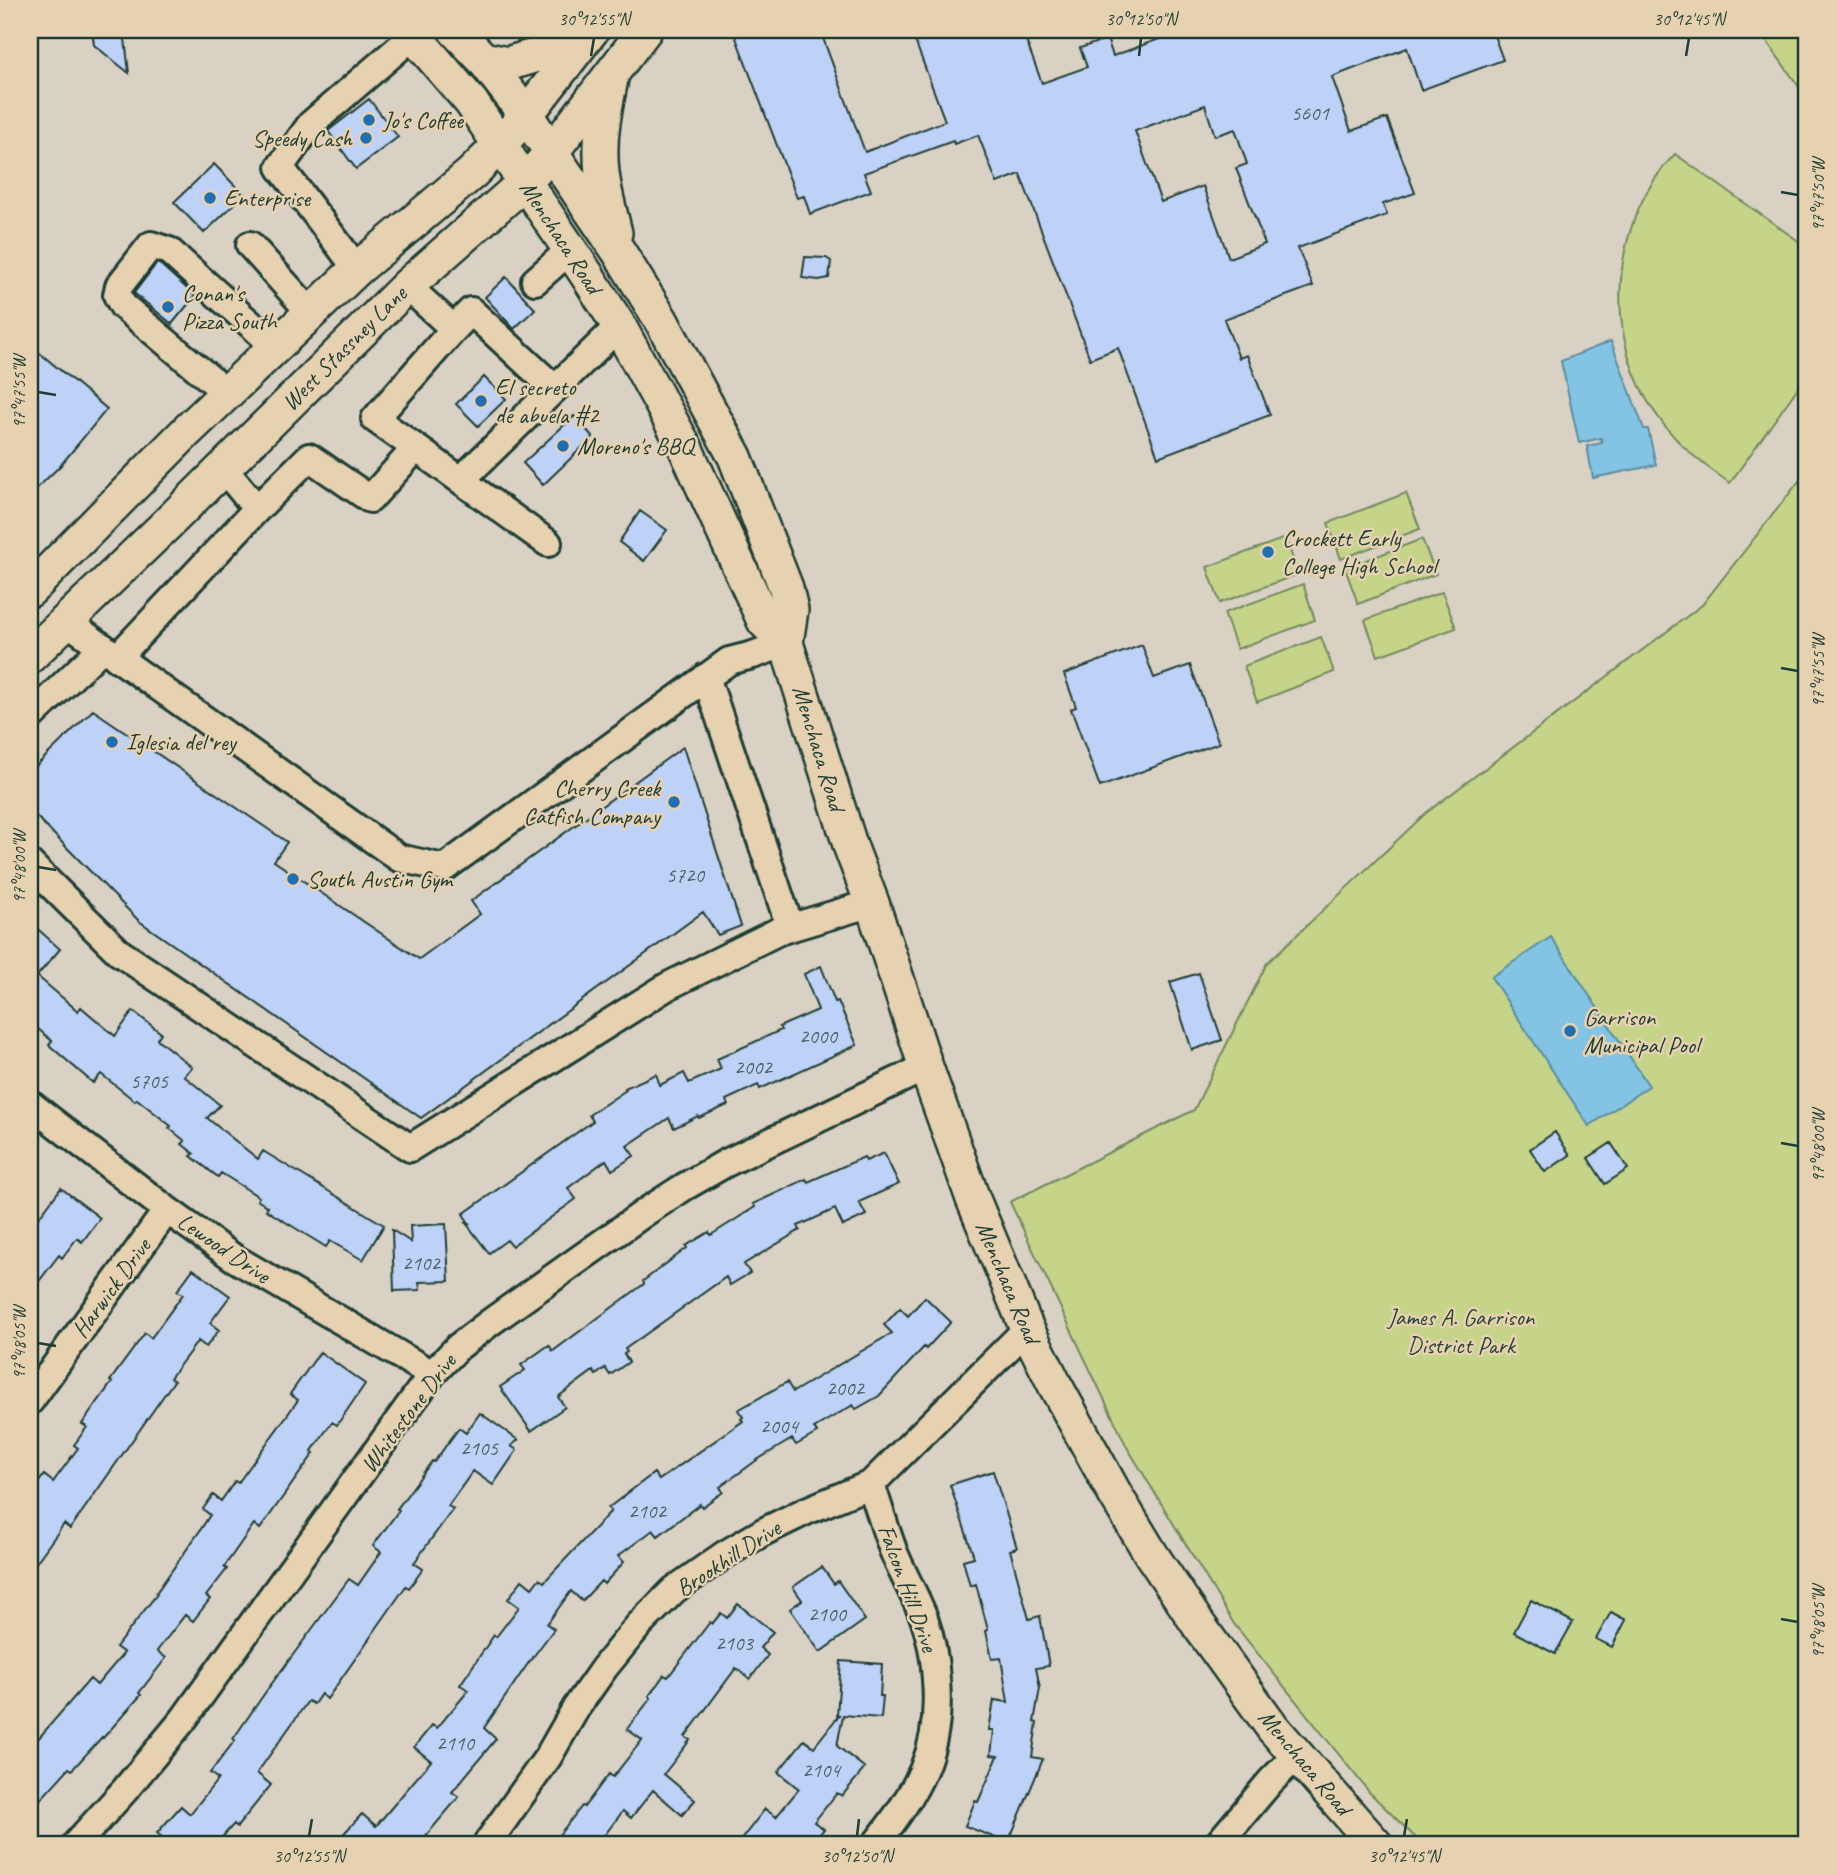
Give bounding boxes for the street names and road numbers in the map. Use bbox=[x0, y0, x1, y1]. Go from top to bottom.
street label: Menchaca Road bbox=[513, 175, 611, 302]
street label: West Stassney Lane bbox=[275, 278, 414, 417]
street label: Menchaca Road bbox=[786, 682, 853, 818]
street label: Lewood Drive bbox=[172, 1206, 278, 1291]
street label: Menchaca Road bbox=[969, 1217, 1048, 1351]
street label: Harwick Drive bbox=[65, 1231, 158, 1344]
street label: Whitestone Drive bbox=[354, 1346, 464, 1478]
street label: Brookhill Drive bbox=[670, 1512, 788, 1603]
street label: Falcon Hill Drive bbox=[871, 1520, 946, 1658]
street label: Menchaca Road bbox=[1252, 1703, 1360, 1824]

